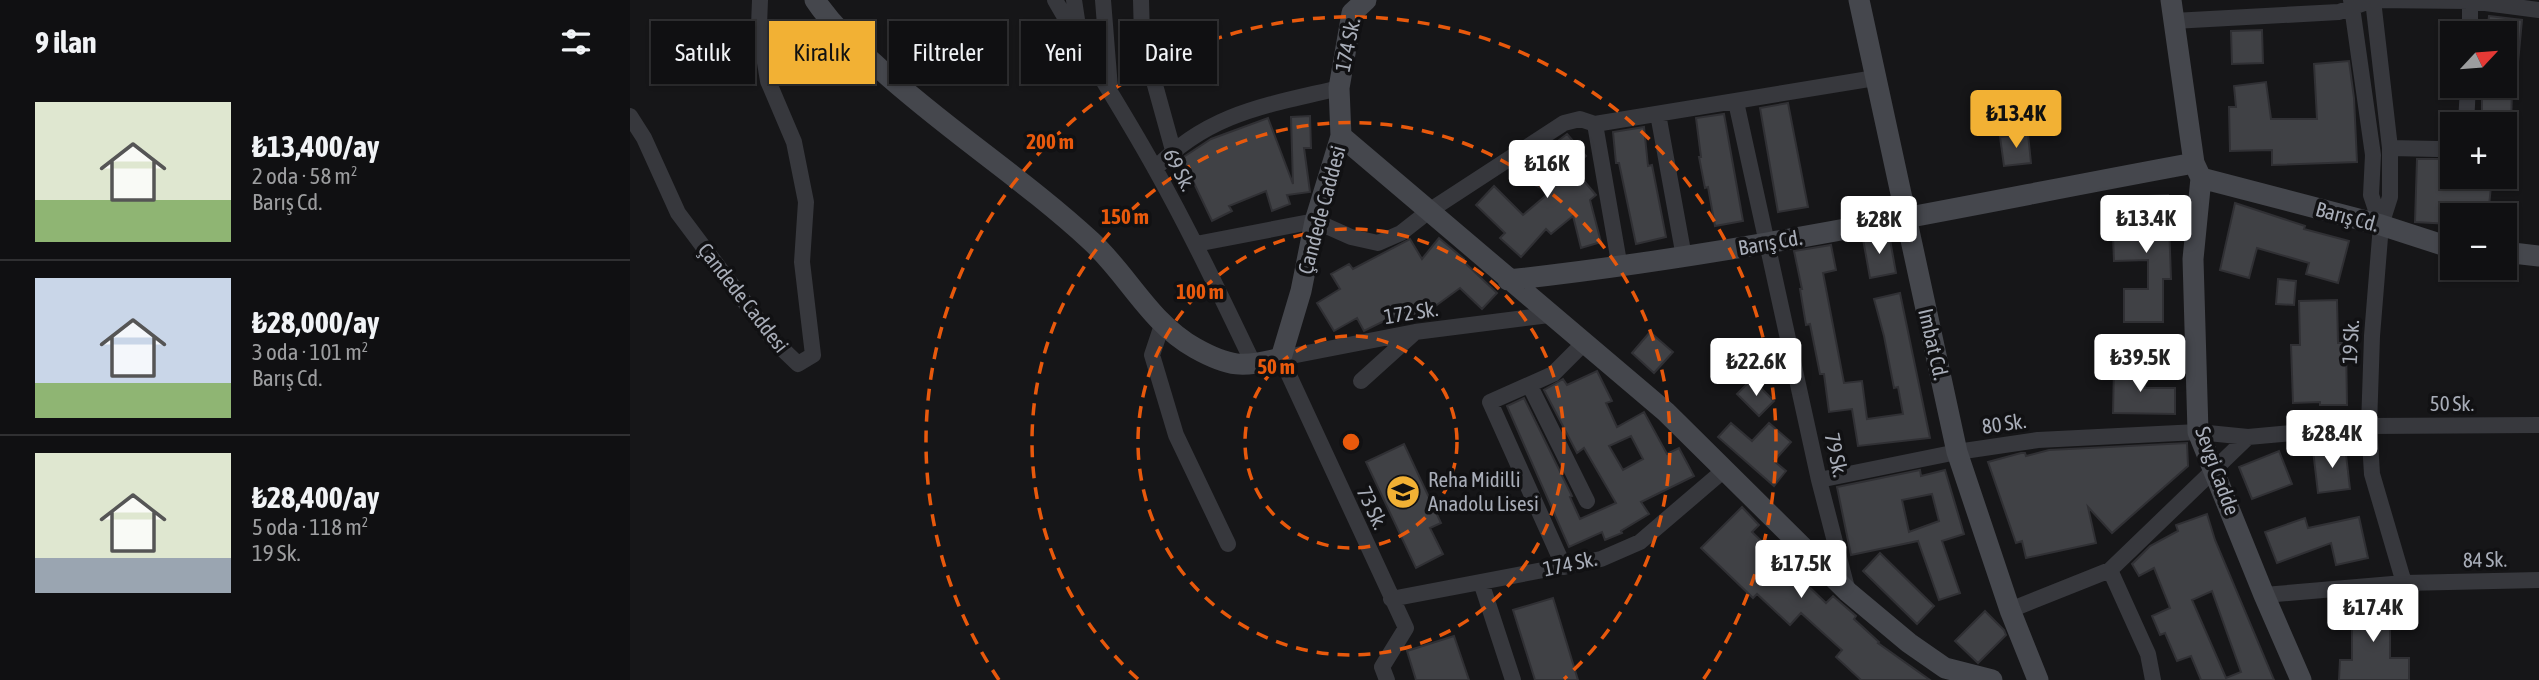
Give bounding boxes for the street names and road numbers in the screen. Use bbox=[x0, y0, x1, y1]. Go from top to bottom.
street label: 174 Sk. bbox=[1330, 16, 1364, 74]
street label: Çandede Caddesi bbox=[1292, 143, 1350, 277]
street label: 69 Sk. bbox=[1159, 144, 1201, 195]
street label: Barış Cd. bbox=[2313, 196, 2381, 236]
street label: Barış Cd. bbox=[1736, 225, 1804, 259]
street label: Çandede Caddesi bbox=[694, 238, 794, 357]
street label: 172 Sk. bbox=[1382, 296, 1440, 328]
street label: Imbat Cd. bbox=[1914, 306, 1954, 382]
street label: 19 Sk. bbox=[2337, 319, 2363, 365]
street label: 50 Sk. bbox=[2430, 391, 2474, 415]
street label: 80 Sk. bbox=[1980, 408, 2028, 438]
street label: Sevgi Cadde bbox=[2191, 423, 2245, 518]
street label: 79 Sk. bbox=[1821, 431, 1853, 479]
street label: 73 Sk. bbox=[1353, 482, 1393, 533]
street label: 174 Sk. bbox=[1541, 546, 1599, 580]
street label: 84 Sk. bbox=[2463, 547, 2507, 571]

